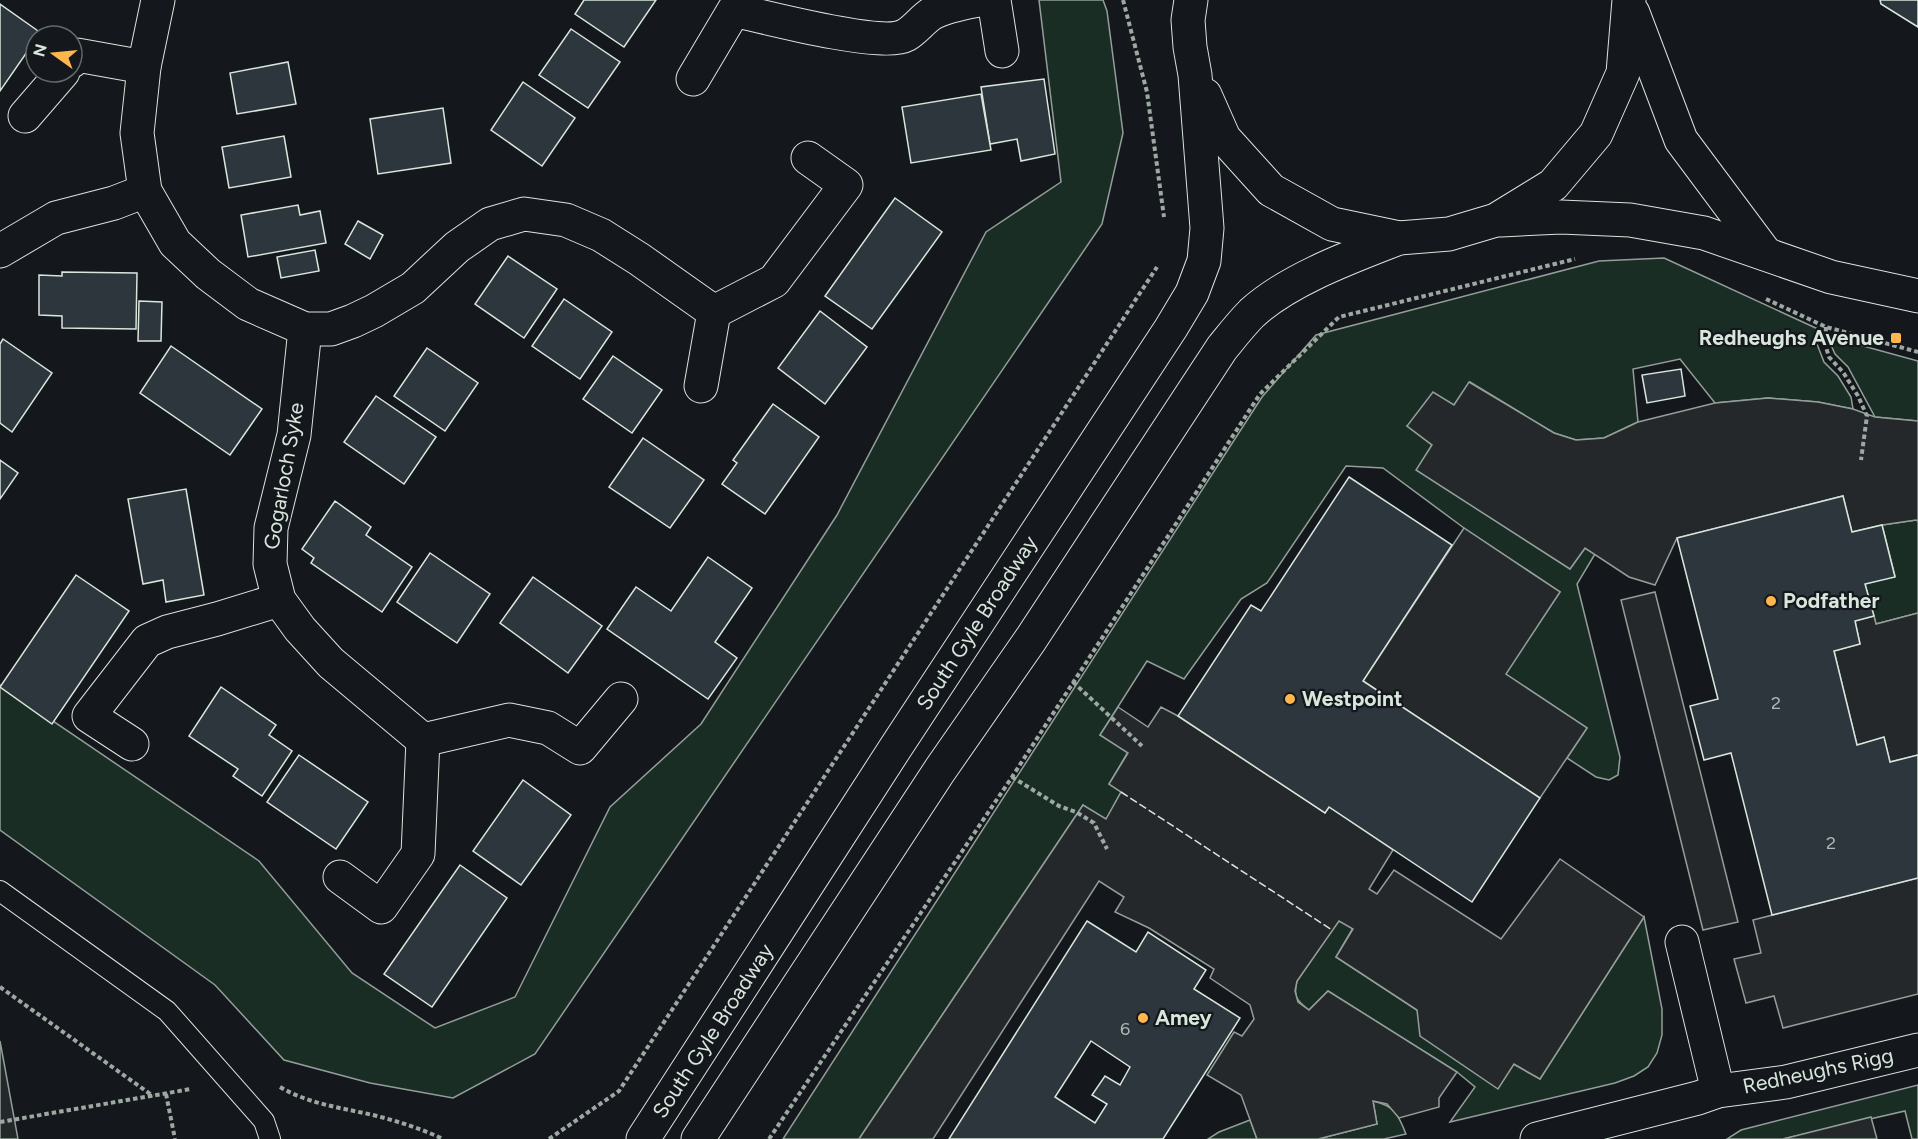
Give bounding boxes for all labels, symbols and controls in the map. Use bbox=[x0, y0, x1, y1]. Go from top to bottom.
north arrow bbox=[24, 24, 84, 84]
text: N bbox=[29, 42, 51, 59]
place label: Redheughs Avenue bbox=[1699, 325, 1884, 350]
marker: Redheughs Avenue bbox=[1889, 331, 1903, 345]
street label: Gogarloch Syke bbox=[258, 401, 309, 551]
street label: South Gyle Broadway bbox=[911, 531, 1042, 715]
place label: Podfather bbox=[1783, 588, 1879, 613]
marker: Podfather bbox=[1764, 594, 1778, 608]
place label: Westpoint bbox=[1302, 686, 1402, 711]
marker: Westpoint bbox=[1283, 692, 1297, 706]
house number: 2 bbox=[1771, 692, 1781, 714]
house number: 2 bbox=[1826, 832, 1836, 854]
street label: South Gyle Broadway bbox=[647, 939, 778, 1123]
place label: Amey bbox=[1155, 1005, 1212, 1030]
marker: Amey bbox=[1136, 1011, 1150, 1025]
house number: 6 bbox=[1120, 1018, 1130, 1040]
street label: Redheughs Rigg bbox=[1740, 1042, 1896, 1099]

